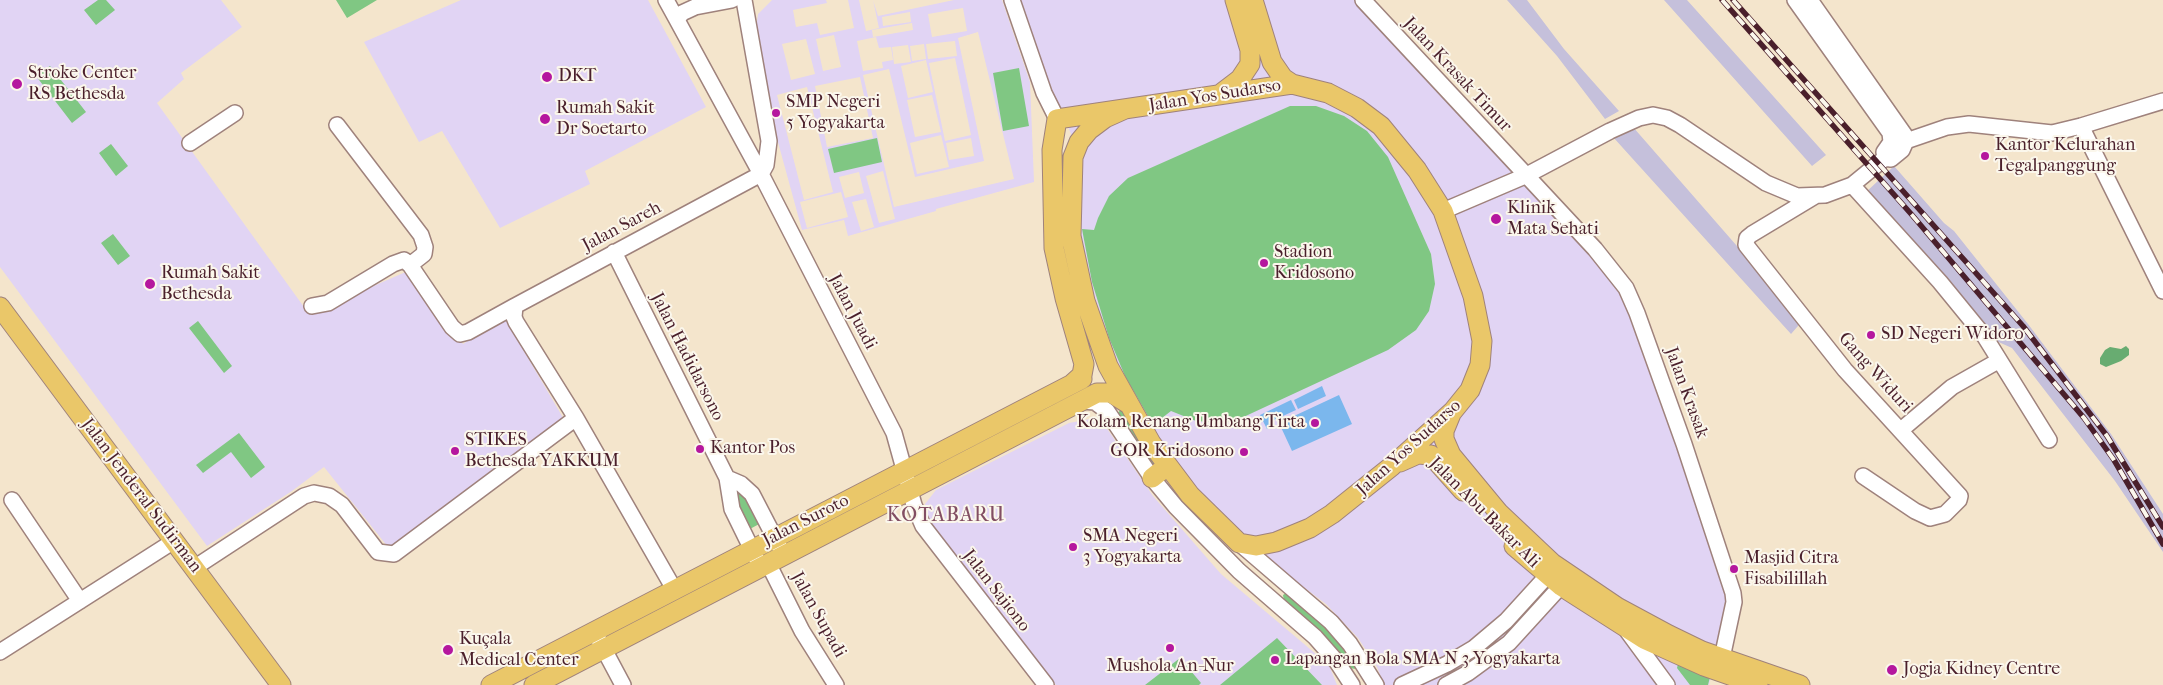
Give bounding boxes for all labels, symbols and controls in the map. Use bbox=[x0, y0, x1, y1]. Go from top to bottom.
street label: Jalan Krasak Timur bbox=[1398, 13, 1516, 137]
place label: Stroke Center RS Bethesda bbox=[28, 63, 136, 106]
place label: DKT bbox=[558, 66, 596, 88]
marker: DKT bbox=[540, 70, 554, 84]
street label: Jalan Yos Sudarso bbox=[1147, 75, 1283, 117]
marker: Stroke Center RS Bethesda bbox=[10, 77, 24, 91]
place label: SMP Negeri 5 Yogyakarta bbox=[786, 92, 885, 134]
place label: Rumah Sakit Dr Soetarto bbox=[556, 98, 655, 140]
marker: SMP Negeri 5 Yogyakarta bbox=[770, 107, 782, 119]
marker: Rumah Sakit Dr Soetarto bbox=[538, 112, 552, 126]
place label: Kantor Kelurahan Tegalpanggung bbox=[1995, 135, 2135, 178]
marker: Kantor Kelurahan Tegalpanggung bbox=[1979, 150, 1991, 162]
street label: Jalan Sareh bbox=[579, 197, 665, 257]
place label: Klinik Mata Sehati bbox=[1507, 198, 1599, 240]
marker: Klinik Mata Sehati bbox=[1489, 212, 1503, 226]
place label: Stadion Kridosono bbox=[1274, 242, 1354, 284]
marker: Stadion Kridosono bbox=[1258, 257, 1270, 269]
place label: Rumah Sakit Bethesda bbox=[161, 263, 260, 306]
street label: Jalan Juadi bbox=[823, 271, 881, 353]
marker: Rumah Sakit Bethesda bbox=[143, 277, 157, 291]
street label: Jalan Hadidarsono bbox=[645, 289, 729, 425]
place label: SD Negeri Widoro bbox=[1881, 324, 2024, 346]
street label: Gang Widuri bbox=[1833, 328, 1917, 418]
marker: SD Negeri Widoro bbox=[1865, 329, 1877, 341]
street label: Jalan Krasak bbox=[1659, 344, 1713, 442]
street label: Jalan Yos Sudarso bbox=[1352, 395, 1466, 501]
place label: Kolam Renang Umbang Tirta bbox=[1077, 412, 1305, 434]
street label: Jalan Jenderal Sudirman bbox=[76, 415, 206, 577]
marker: Kolam Renang Umbang Tirta bbox=[1309, 417, 1321, 429]
place label: STIKES Bethesda YAKKUM bbox=[465, 430, 619, 472]
place label: Kantor Pos bbox=[710, 438, 795, 460]
place label: GOR Kridosono bbox=[1110, 441, 1234, 463]
marker: Kantor Pos bbox=[694, 443, 706, 455]
marker: STIKES Bethesda YAKKUM bbox=[449, 445, 461, 457]
marker: GOR Kridosono bbox=[1238, 446, 1250, 458]
street label: Jalan Abu Bakar Ali bbox=[1424, 453, 1544, 573]
street label: Jalan Suroto bbox=[759, 490, 853, 552]
district label: KOTABARU bbox=[886, 504, 1006, 528]
place label: SMA Negeri 3 Yogyakarta bbox=[1083, 526, 1181, 568]
marker: SMA Negeri 3 Yogyakarta bbox=[1067, 541, 1079, 553]
street label: Jalan Sajiono bbox=[957, 546, 1035, 636]
place label: Masjid Citra Fisabilillah bbox=[1744, 548, 1838, 590]
marker: Masjid Citra Fisabilillah bbox=[1728, 563, 1740, 575]
street label: Jalan Supadi bbox=[786, 568, 850, 662]
place label: Kuçala Medical Center bbox=[459, 629, 579, 672]
marker: Mushola An-Nur bbox=[1164, 642, 1176, 654]
marker: Kuçala Medical Center bbox=[441, 643, 455, 657]
place label: Lapangan Bola SMA N 3 Yogyakarta bbox=[1285, 649, 1560, 671]
marker: Lapangan Bola SMA N 3 Yogyakarta bbox=[1269, 654, 1281, 666]
place label: Mushola An-Nur bbox=[1106, 656, 1234, 678]
place label: Jogja Kidney Centre bbox=[1903, 659, 2060, 681]
marker: Jogja Kidney Centre bbox=[1885, 663, 1899, 677]

